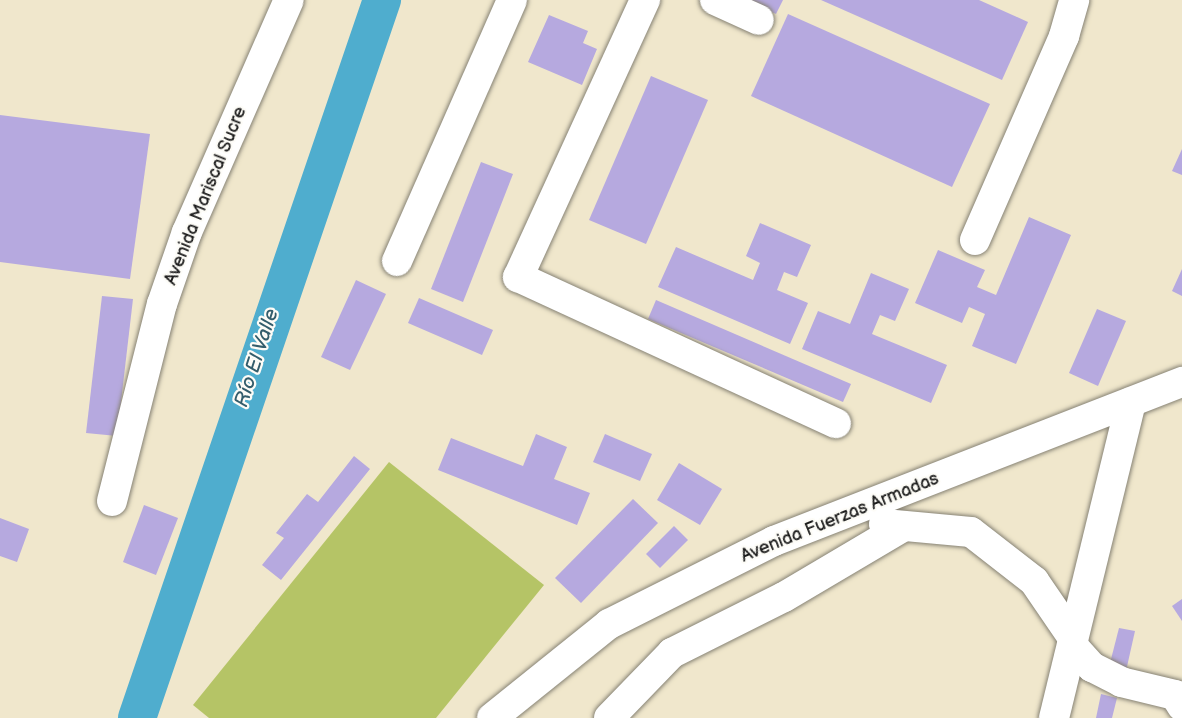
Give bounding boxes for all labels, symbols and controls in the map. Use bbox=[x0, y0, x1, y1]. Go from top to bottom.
street label: Avenida Mariscal Sucre bbox=[160, 104, 252, 288]
water label: Río El Valle bbox=[230, 306, 284, 410]
street label: Avenida Fuerzas Armadas bbox=[738, 468, 942, 568]

